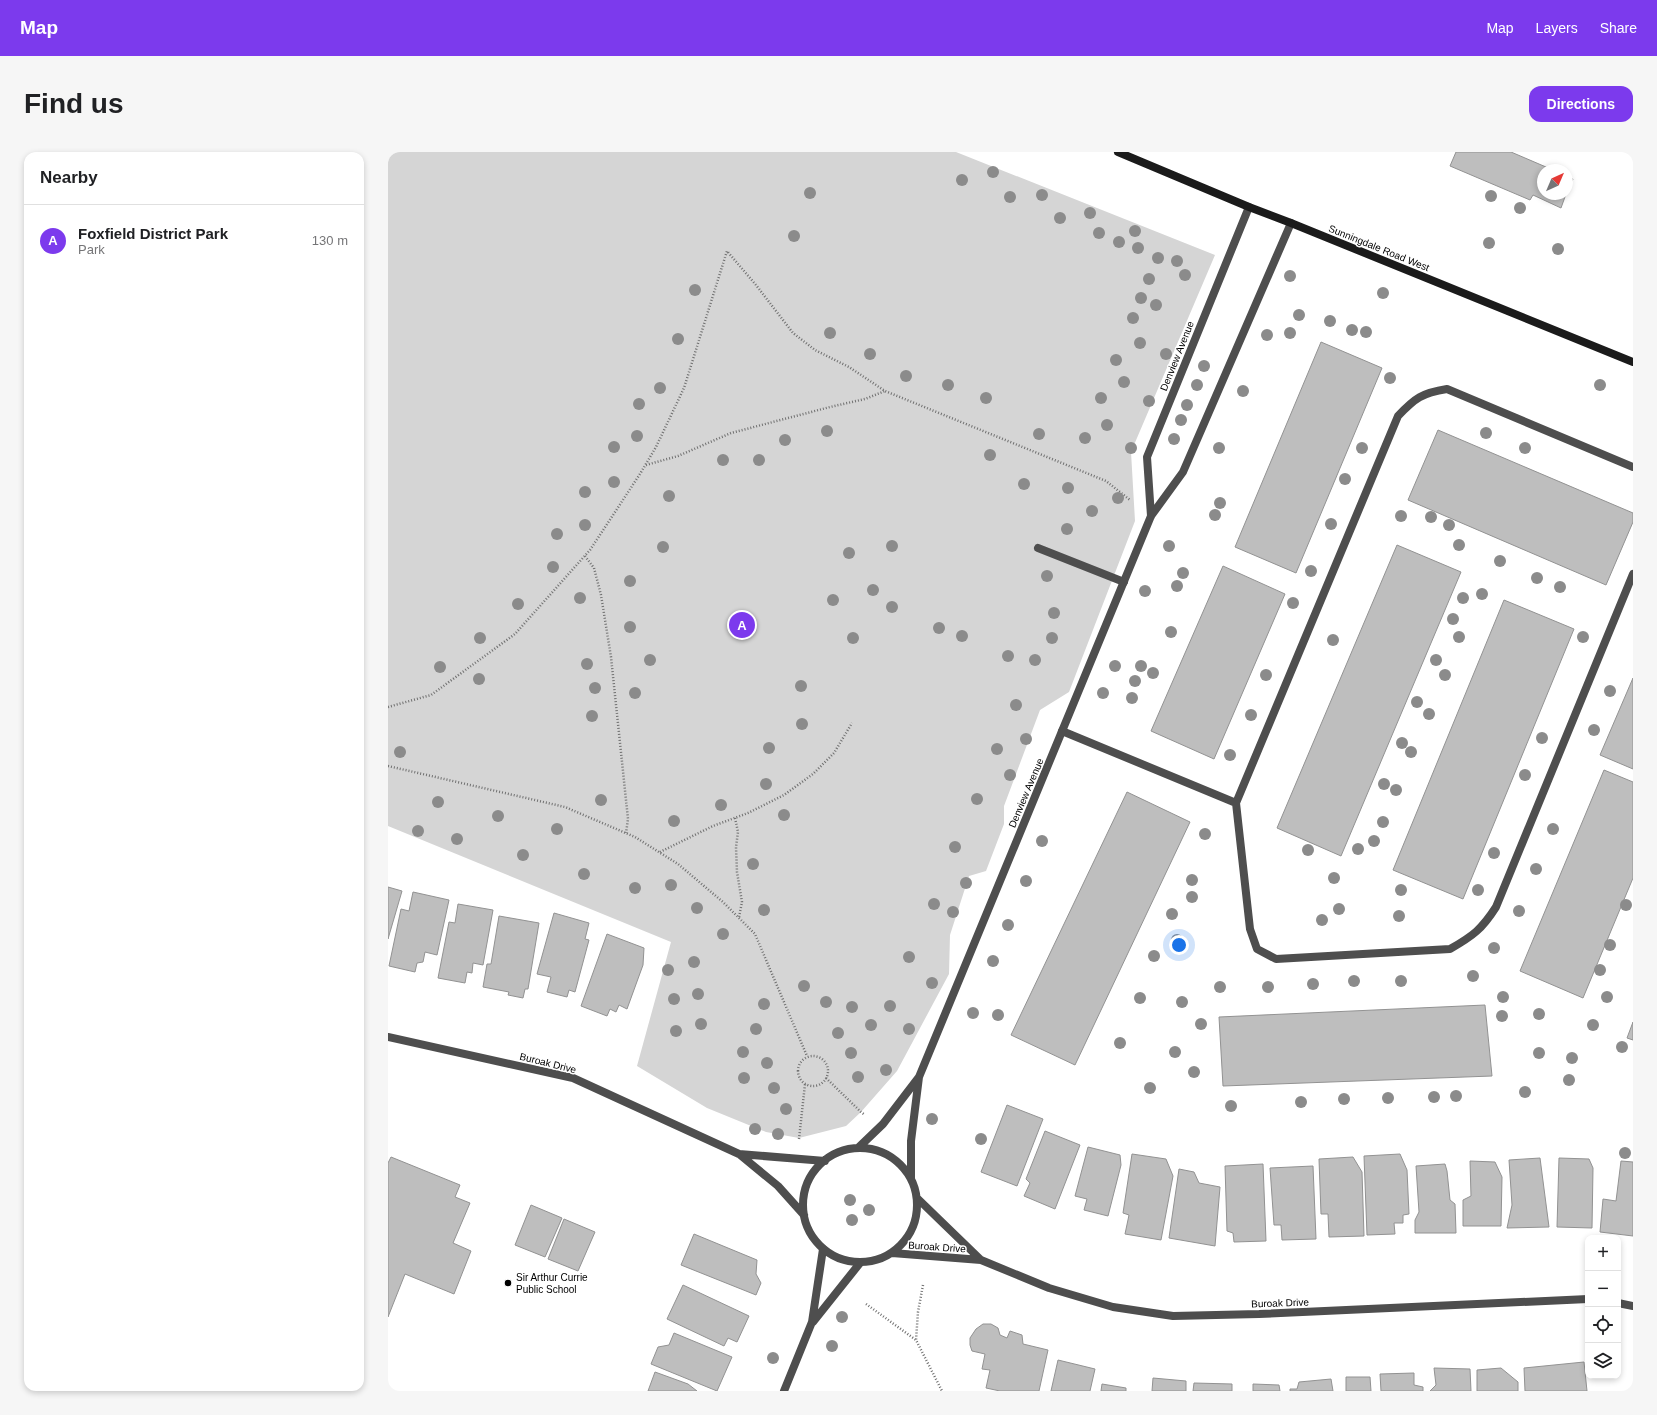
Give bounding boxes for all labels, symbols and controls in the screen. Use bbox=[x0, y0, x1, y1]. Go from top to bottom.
text: Map bbox=[20, 17, 58, 38]
text: Map bbox=[1486, 20, 1514, 36]
text: Layers bbox=[1536, 20, 1578, 36]
text: Share bbox=[1600, 20, 1637, 36]
button: Directions bbox=[1529, 86, 1633, 122]
text: Find us bbox=[24, 88, 124, 119]
north arrow bbox=[1537, 164, 1573, 200]
text: Nearby bbox=[40, 168, 98, 187]
street label: Sunningdale Road West bbox=[1327, 223, 1431, 273]
text: Foxfield District Park bbox=[78, 225, 228, 242]
text: A bbox=[48, 233, 58, 248]
text: 130 m bbox=[312, 233, 348, 248]
text: Park bbox=[78, 242, 105, 257]
street label: Denview Avenue bbox=[1158, 319, 1196, 393]
pin: A bbox=[729, 610, 755, 640]
street label: Denview Avenue bbox=[1006, 756, 1046, 829]
your location bbox=[1169, 935, 1189, 955]
street label: Buroak Drive bbox=[519, 1051, 578, 1075]
map controls bbox=[1585, 1235, 1621, 1379]
button: + bbox=[1585, 1235, 1621, 1271]
street label: Buroak Drive bbox=[908, 1239, 967, 1255]
button: − bbox=[1585, 1271, 1621, 1307]
place label: Sir Arthur Currie Public School bbox=[516, 1272, 588, 1295]
marker: Sir Arthur Currie Public School bbox=[503, 1278, 513, 1288]
street label: Buroak Drive bbox=[1251, 1296, 1310, 1310]
button: locate bbox=[1585, 1307, 1621, 1343]
button: layers bbox=[1585, 1343, 1621, 1379]

